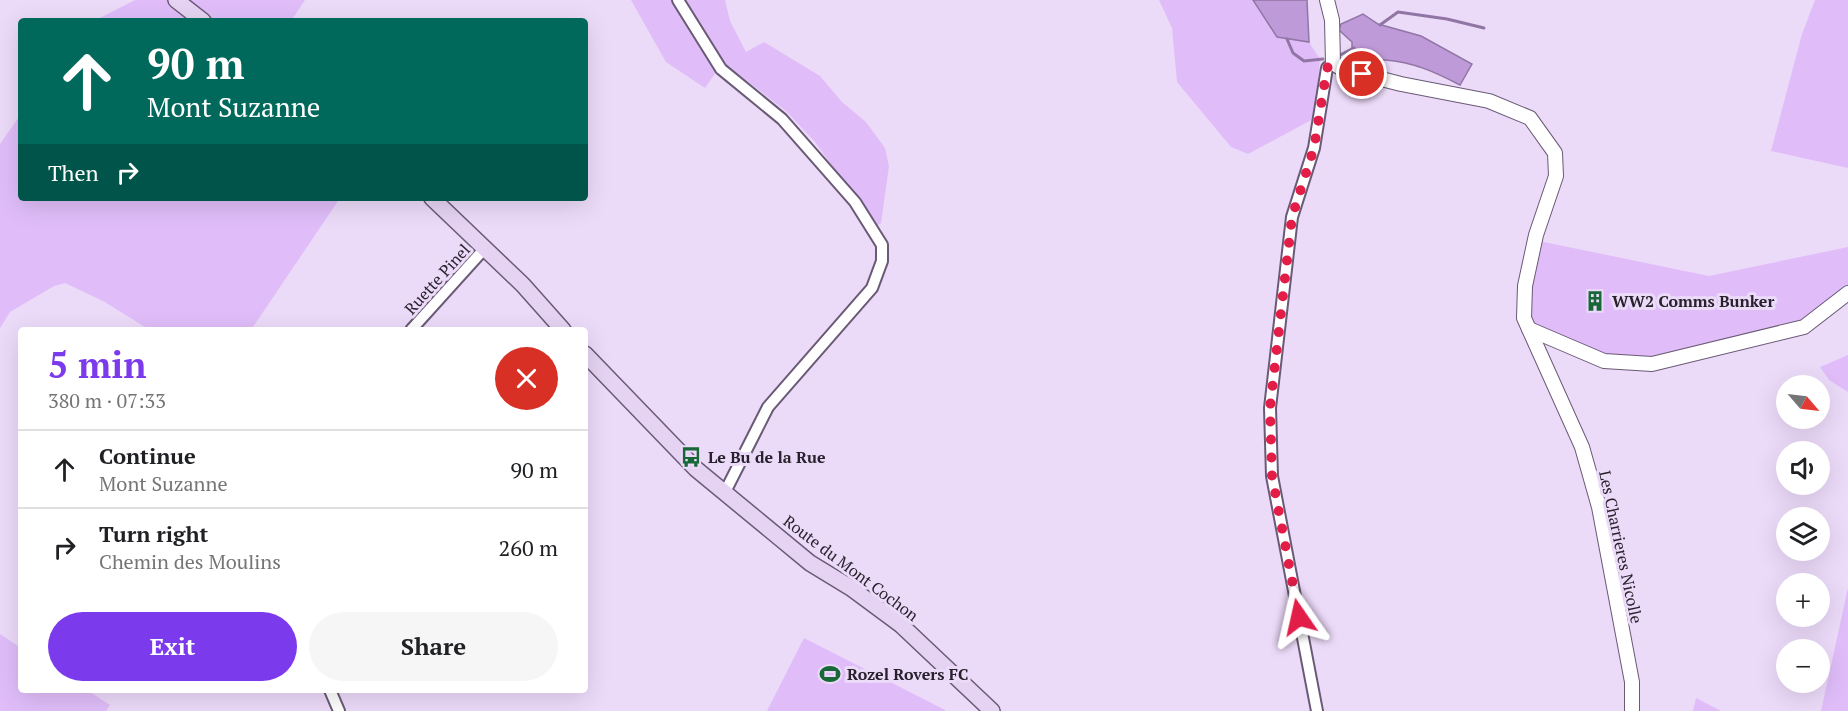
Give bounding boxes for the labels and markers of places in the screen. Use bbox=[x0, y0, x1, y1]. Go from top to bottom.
pin bbox=[1336, 48, 1387, 99]
building icon: WW2 Comms Bunker bbox=[1583, 289, 1607, 313]
place label: WW2 Comms Bunker bbox=[1612, 290, 1774, 312]
bus stop icon: Le Bu de la Rue bbox=[679, 445, 703, 469]
place label: Le Bu de la Rue bbox=[708, 446, 826, 468]
sports icon: Rozel Rovers FC bbox=[818, 662, 842, 686]
place label: Rozel Rovers FC bbox=[847, 663, 968, 685]

